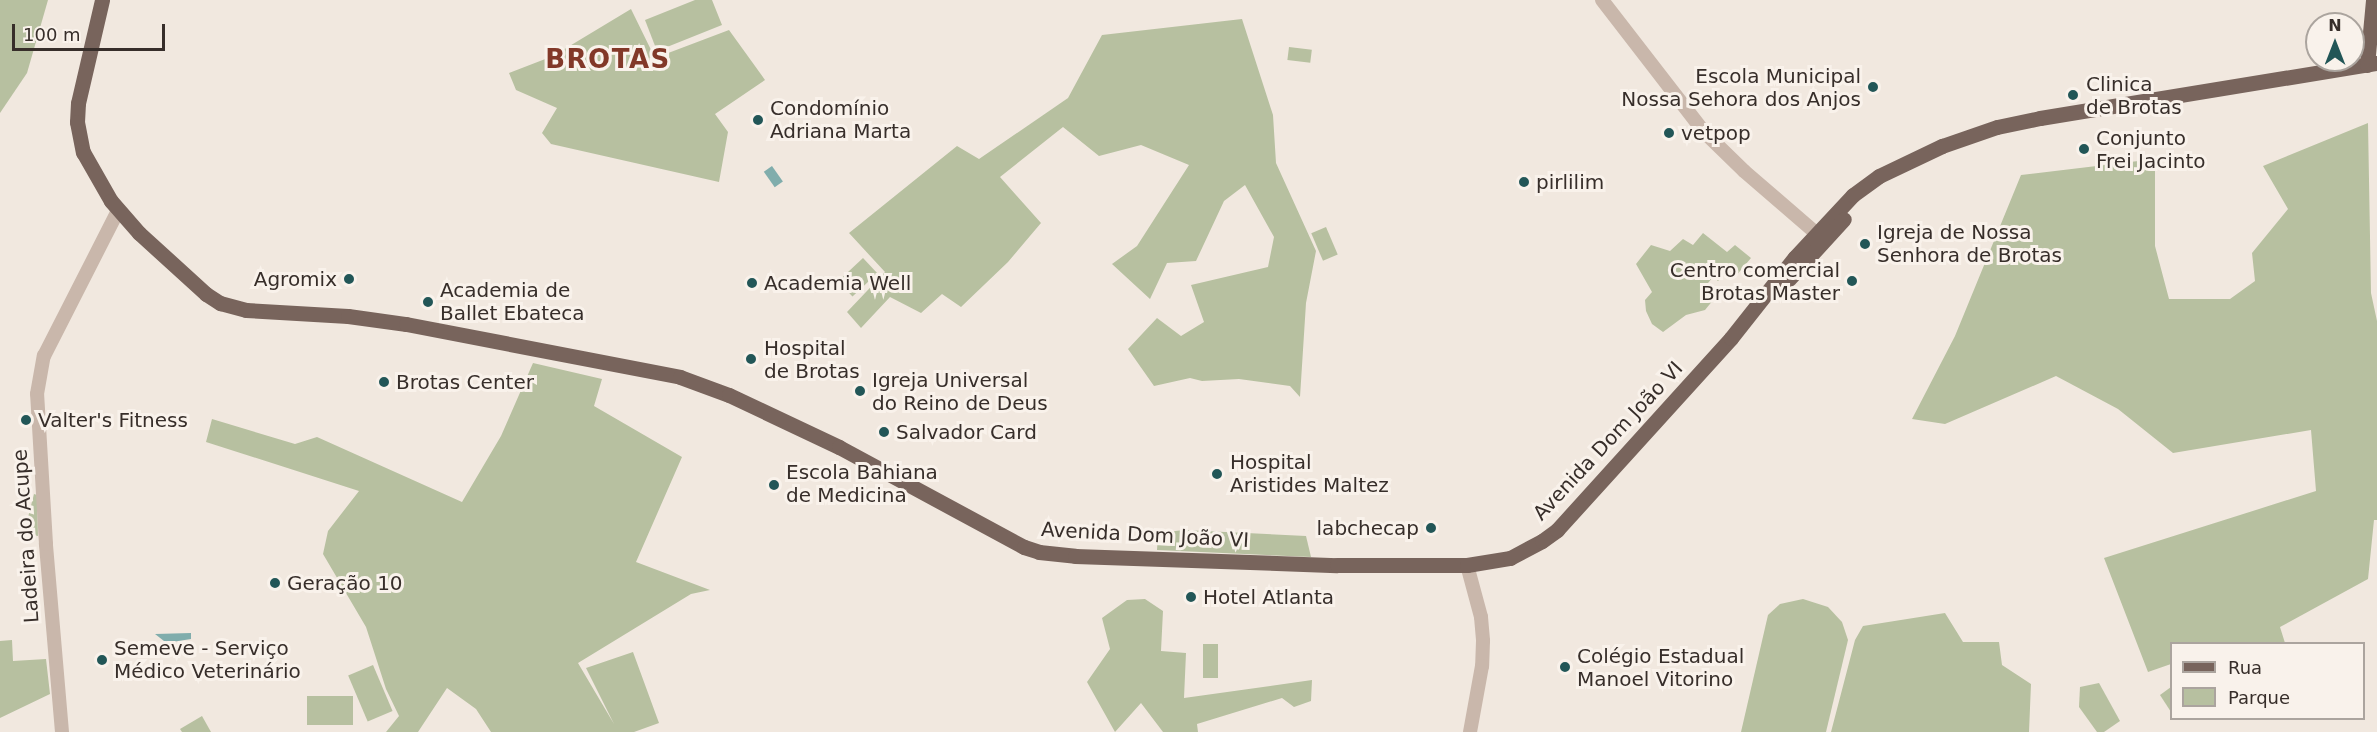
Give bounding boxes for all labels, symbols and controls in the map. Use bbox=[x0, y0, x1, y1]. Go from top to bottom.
scale bar bbox=[15, 12, 168, 50]
north arrow bbox=[2305, 12, 2365, 72]
text: N bbox=[2328, 16, 2342, 35]
text: 100 m bbox=[23, 24, 81, 45]
district label: BROTAS bbox=[545, 44, 671, 76]
place label: Escola Municipal Nossa Sehora dos Anjos bbox=[1621, 64, 1861, 111]
place label: Clinica de Brotas bbox=[2086, 72, 2182, 119]
marker: Escola Municipal Nossa Sehora dos Anjos bbox=[1866, 80, 1880, 94]
marker: Clinica de Brotas bbox=[2064, 86, 2082, 104]
place label: Condomínio Adriana Marta bbox=[770, 96, 911, 143]
marker: Condomínio Adriana Marta bbox=[751, 113, 765, 127]
place label: vetpop bbox=[1681, 121, 1751, 145]
marker: vetpop bbox=[1662, 126, 1676, 140]
place label: Conjunto Frei Jacinto bbox=[2096, 126, 2206, 173]
marker: Conjunto Frei Jacinto bbox=[2077, 142, 2091, 156]
place label: pirlilim bbox=[1536, 170, 1604, 194]
marker: pirlilim bbox=[1517, 175, 1531, 189]
place label: Igreja de Nossa Senhora de Brotas bbox=[1877, 220, 2062, 267]
marker: Igreja de Nossa Senhora de Brotas bbox=[1858, 237, 1872, 251]
place label: Centro comercial Brotas Master bbox=[1670, 258, 1840, 305]
place label: Agromix bbox=[254, 267, 337, 291]
place label: Academia Well bbox=[764, 271, 911, 295]
marker: Agromix bbox=[342, 272, 356, 286]
marker: Centro comercial Brotas Master bbox=[1845, 274, 1859, 288]
marker: Academia Well bbox=[745, 276, 759, 290]
place label: Academia de Ballet Ebateca bbox=[440, 278, 585, 325]
marker: Academia de Ballet Ebateca bbox=[421, 295, 435, 309]
place label: Hospital de Brotas bbox=[764, 336, 860, 383]
marker: Hospital de Brotas bbox=[742, 350, 760, 368]
street label: Avenida Dom João VI bbox=[1528, 357, 1688, 525]
place label: Igreja Universal do Reino de Deus bbox=[872, 368, 1048, 415]
place label: Brotas Center bbox=[396, 370, 534, 394]
marker: Brotas Center bbox=[377, 375, 391, 389]
marker: Igreja Universal do Reino de Deus bbox=[853, 384, 867, 398]
place label: Valter's Fitness bbox=[38, 408, 188, 432]
marker: Valter's Fitness bbox=[19, 413, 33, 427]
place label: Salvador Card bbox=[896, 420, 1037, 444]
marker: Salvador Card bbox=[877, 425, 891, 439]
street label: Ladeira do Acupe bbox=[8, 448, 44, 624]
place label: Hospital Aristides Maltez bbox=[1230, 450, 1389, 497]
place label: Escola Bahiana de Medicina bbox=[786, 461, 938, 508]
marker: Hospital Aristides Maltez bbox=[1208, 465, 1226, 483]
marker: Escola Bahiana de Medicina bbox=[767, 478, 781, 492]
place label: labchecap bbox=[1317, 516, 1419, 540]
street label: Avenida Dom João VI bbox=[1040, 518, 1250, 552]
marker: labchecap bbox=[1424, 521, 1438, 535]
place label: Geração 10 bbox=[287, 571, 403, 595]
marker: Geração 10 bbox=[268, 576, 282, 590]
place label: Hotel Atlanta bbox=[1203, 585, 1334, 609]
marker: Hotel Atlanta bbox=[1184, 590, 1198, 604]
place label: Semeve - Serviço Médico Veterinário bbox=[114, 636, 301, 683]
legend bbox=[2170, 642, 2365, 720]
place label: Colégio Estadual Manoel Vitorino bbox=[1577, 644, 1744, 691]
marker: Semeve - Serviço Médico Veterinário bbox=[95, 653, 109, 667]
text: Rua bbox=[2228, 657, 2262, 678]
marker: Colégio Estadual Manoel Vitorino bbox=[1558, 660, 1572, 674]
text: Parque bbox=[2228, 687, 2290, 708]

